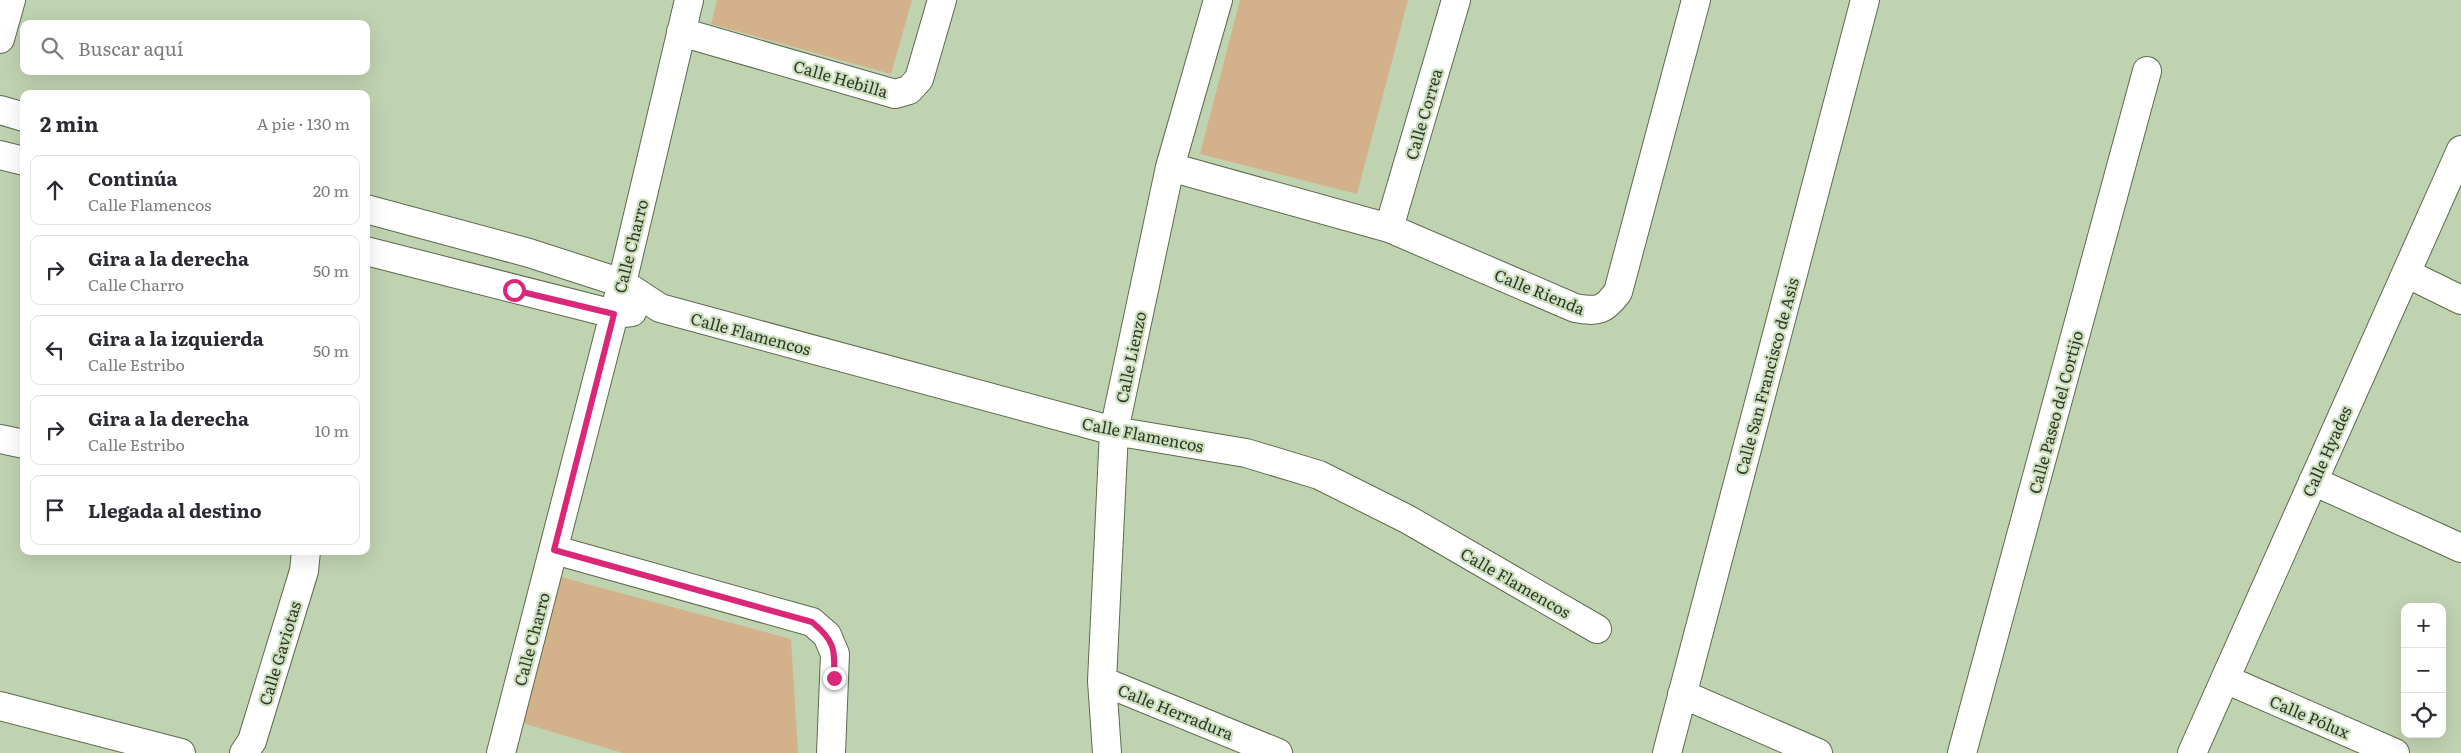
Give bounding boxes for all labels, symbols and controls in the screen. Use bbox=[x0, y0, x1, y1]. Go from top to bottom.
search box bbox=[20, 20, 370, 75]
icon: search bbox=[38, 34, 66, 62]
text: Buscar aquí bbox=[78, 34, 183, 62]
street label: Calle Hebilla bbox=[791, 53, 891, 103]
street label: Calle Correa bbox=[1399, 65, 1448, 163]
text: 2 min bbox=[40, 107, 99, 138]
text: A pie · 130 m bbox=[257, 111, 350, 135]
text: Continúa bbox=[88, 164, 178, 192]
icon: ahead bbox=[41, 176, 69, 204]
text: 20 m bbox=[313, 178, 349, 202]
text: Calle Flamencos bbox=[88, 192, 211, 216]
street label: Calle Charro bbox=[607, 196, 653, 296]
text: Gira a la derecha bbox=[88, 244, 249, 272]
icon: right bbox=[41, 256, 69, 284]
text: 50 m bbox=[313, 258, 349, 282]
street label: Calle Rienda bbox=[1491, 262, 1589, 320]
text: Calle Charro bbox=[88, 272, 184, 296]
street label: Calle San Francisco de Asis bbox=[1728, 275, 1804, 477]
route start bbox=[503, 279, 526, 302]
street label: Calle Flamencos bbox=[688, 305, 814, 361]
street label: Calle Lienzo bbox=[1109, 309, 1151, 405]
text: Gira a la izquierda bbox=[88, 324, 264, 352]
street label: Calle Paseo del Cortijo bbox=[2022, 328, 2088, 496]
icon: left bbox=[41, 336, 69, 364]
text: 50 m bbox=[313, 338, 349, 362]
text: Calle Estribo bbox=[88, 352, 185, 376]
street label: Calle Hyades bbox=[2295, 402, 2357, 500]
text: Gira a la derecha bbox=[88, 404, 249, 432]
street label: Calle Flamencos bbox=[1080, 410, 1206, 458]
icon: right bbox=[41, 416, 69, 444]
text: 10 m bbox=[315, 418, 349, 442]
text: Calle Estribo bbox=[88, 432, 185, 456]
icon: arrive bbox=[41, 496, 69, 524]
text: Llegada al destino bbox=[88, 496, 262, 524]
street label: Calle Flamencos bbox=[1457, 541, 1575, 623]
street label: Calle Charro bbox=[507, 589, 555, 689]
street label: Calle Gaviotas bbox=[252, 598, 306, 708]
map controls bbox=[2401, 603, 2446, 738]
button: + bbox=[2401, 603, 2446, 648]
button: − bbox=[2401, 648, 2446, 693]
route end bbox=[823, 667, 846, 690]
street label: Calle Herradura bbox=[1115, 677, 1238, 745]
street label: Calle Pólux bbox=[2266, 688, 2355, 744]
button: locate bbox=[2401, 693, 2446, 738]

